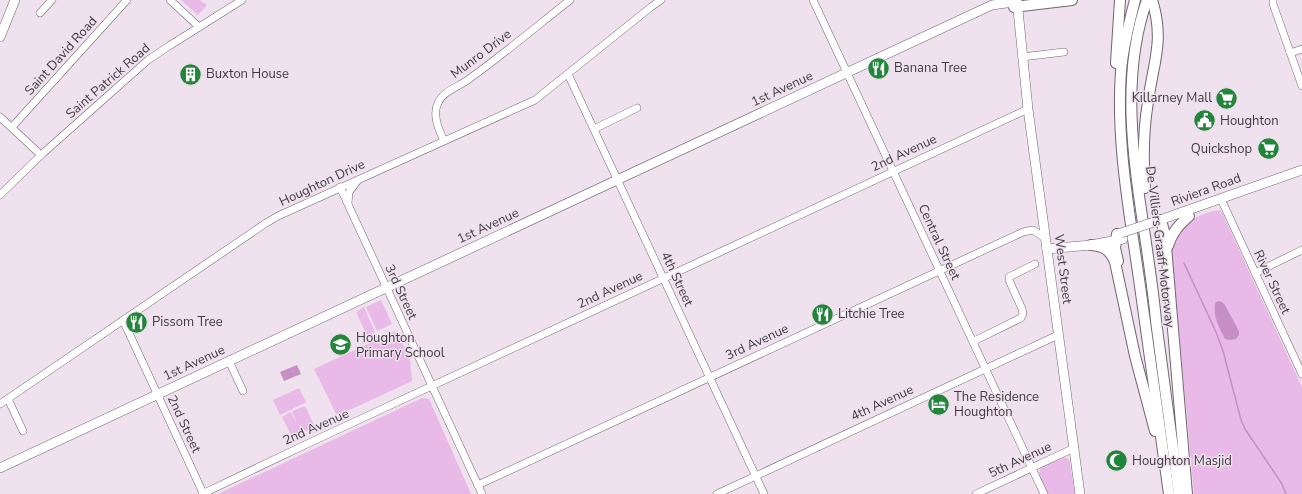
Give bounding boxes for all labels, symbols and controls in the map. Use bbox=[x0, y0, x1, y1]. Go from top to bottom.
street label: Saint David Road bbox=[21, 13, 101, 99]
street label: Munro Drive bbox=[447, 25, 515, 83]
street label: Saint Patrick Road bbox=[62, 39, 154, 123]
restaurant icon: Banana Tree bbox=[865, 55, 891, 81]
place label: Banana Tree bbox=[894, 59, 967, 77]
building icon: Buxton House bbox=[177, 61, 203, 87]
place label: Buxton House bbox=[206, 65, 289, 83]
street label: 1st Avenue bbox=[748, 67, 816, 111]
supermarket icon: Killarney Mall bbox=[1214, 85, 1240, 111]
place label: Killarney Mall bbox=[1132, 89, 1212, 107]
public building icon: Houghton bbox=[1191, 108, 1217, 134]
place label: Houghton bbox=[1220, 112, 1279, 130]
street label: 2nd Avenue bbox=[868, 130, 940, 176]
supermarket icon: Quickshop bbox=[1255, 136, 1281, 162]
place label: Quickshop bbox=[1191, 140, 1252, 158]
street label: Houghton Drive bbox=[276, 155, 368, 211]
street label: De Villiers Graaff Motorway bbox=[1141, 165, 1179, 329]
street label: Riviera Road bbox=[1168, 169, 1244, 211]
street label: Central Street bbox=[914, 201, 965, 283]
street label: 1st Avenue bbox=[454, 204, 522, 248]
street label: West Street bbox=[1050, 233, 1076, 305]
street label: River Street bbox=[1249, 247, 1295, 317]
street label: 4th Street bbox=[656, 249, 698, 310]
street label: 3rd Street bbox=[380, 262, 422, 323]
street label: 2nd Avenue bbox=[574, 267, 646, 313]
restaurant icon: Litchie Tree bbox=[809, 301, 835, 327]
place label: Litchie Tree bbox=[838, 305, 905, 323]
restaurant icon: Pissom Tree bbox=[124, 309, 150, 335]
place label: Pissom Tree bbox=[152, 313, 223, 331]
street label: 3rd Avenue bbox=[723, 320, 791, 364]
place label: Houghton Primary School bbox=[356, 329, 445, 362]
school or university icon: Houghton Primary School bbox=[328, 332, 354, 358]
street label: 1st Avenue bbox=[160, 341, 228, 385]
street label: 4th Avenue bbox=[848, 381, 916, 425]
place label: The Residence Houghton bbox=[954, 388, 1039, 421]
hotel icon: The Residence Houghton bbox=[926, 391, 952, 417]
street label: 2nd Street bbox=[163, 392, 205, 456]
street label: 2nd Avenue bbox=[280, 404, 352, 450]
street label: 5th Avenue bbox=[986, 438, 1054, 482]
mosque icon: Houghton Masjid bbox=[1103, 448, 1129, 474]
place label: Houghton Masjid bbox=[1132, 452, 1232, 470]

